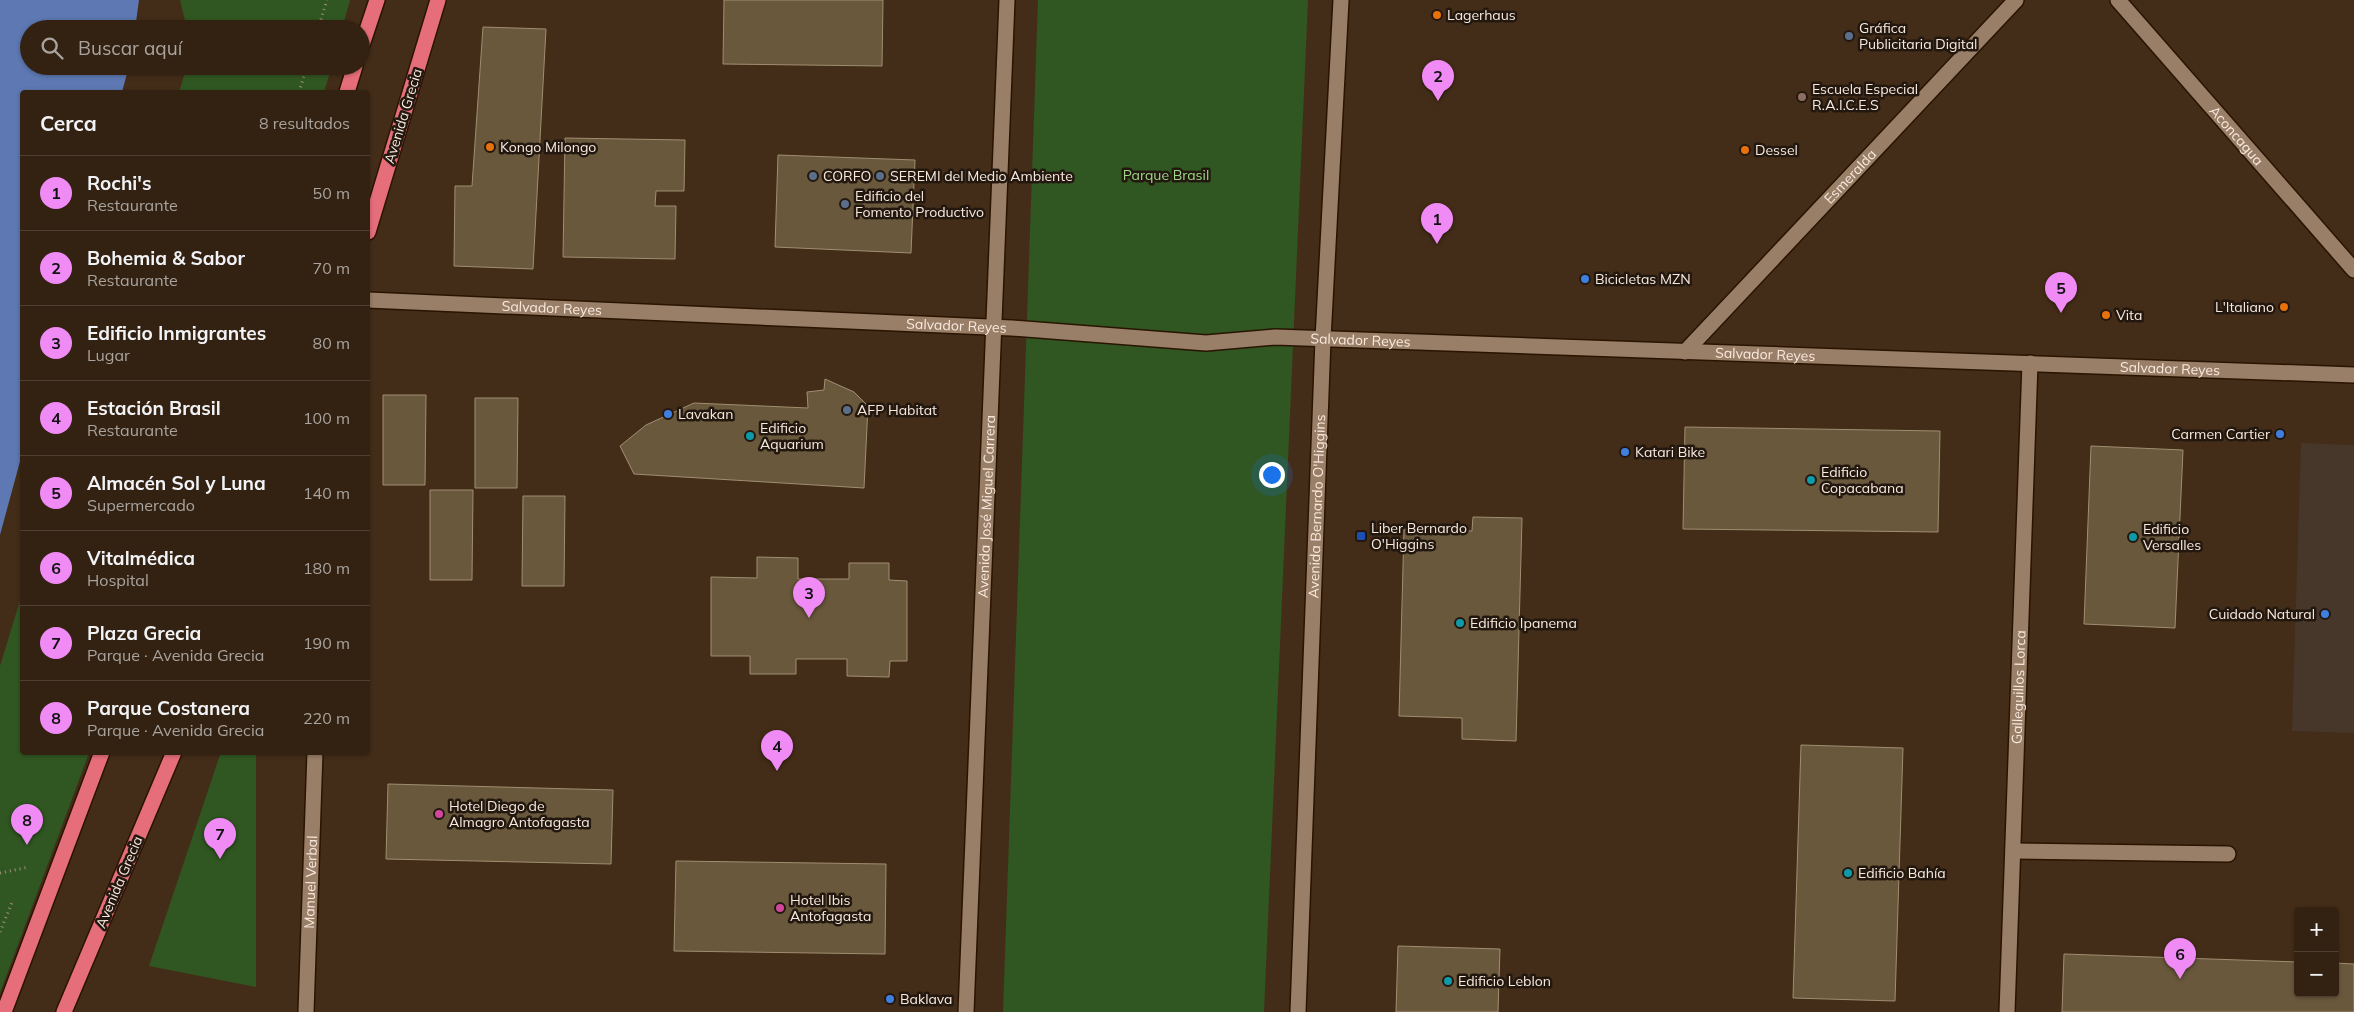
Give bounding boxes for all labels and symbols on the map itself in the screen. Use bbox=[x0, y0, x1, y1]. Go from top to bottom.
place label: Lagerhaus bbox=[1447, 6, 1516, 24]
marker: Lagerhaus bbox=[1431, 9, 1443, 21]
place label: Gráfica Publicitaria Digital bbox=[1859, 19, 1977, 53]
marker: Gráfica Publicitaria Digital bbox=[1843, 30, 1855, 42]
pin: 2 bbox=[1422, 60, 1454, 101]
street label: Avenida Grecia bbox=[380, 66, 426, 166]
place label: Escuela Especial R.A.I.C.E.S bbox=[1812, 80, 1918, 114]
marker: Escuela Especial R.A.I.C.E.S bbox=[1796, 91, 1808, 103]
street label: Aconcagua bbox=[2206, 102, 2267, 169]
place label: Kongo Milongo bbox=[500, 138, 596, 156]
marker: Kongo Milongo bbox=[484, 141, 496, 153]
place label: Dessel bbox=[1755, 141, 1798, 159]
marker: Dessel bbox=[1739, 144, 1751, 156]
street label: Esmeralda bbox=[1820, 145, 1880, 208]
park label: Parque Brasil bbox=[1123, 166, 1209, 184]
place label: CORFO bbox=[823, 167, 871, 185]
place label: SEREMI del Medio Ambiente bbox=[890, 167, 1073, 185]
marker: CORFO bbox=[807, 170, 819, 182]
marker: SEREMI del Medio Ambiente bbox=[874, 170, 886, 182]
place label: Edificio del Fomento Productivo bbox=[855, 187, 984, 221]
marker: Edificio del Fomento Productivo bbox=[839, 198, 851, 210]
pin: 1 bbox=[1421, 203, 1453, 244]
place label: Bicicletas MZN bbox=[1595, 270, 1691, 288]
pin: 5 bbox=[2045, 272, 2077, 313]
marker: Bicicletas MZN bbox=[1579, 273, 1591, 285]
street label: Salvador Reyes bbox=[501, 297, 602, 319]
place label: L'Italiano bbox=[2215, 298, 2274, 316]
marker: L'Italiano bbox=[2278, 301, 2290, 313]
place label: Vita bbox=[2116, 306, 2142, 324]
marker: Vita bbox=[2100, 309, 2112, 321]
street label: Salvador Reyes bbox=[906, 314, 1007, 337]
street label: Salvador Reyes bbox=[1310, 329, 1411, 351]
street label: Salvador Reyes bbox=[1715, 344, 1816, 365]
street label: Salvador Reyes bbox=[2120, 358, 2220, 379]
place label: AFP Habitat bbox=[857, 401, 937, 419]
marker: AFP Habitat bbox=[841, 404, 853, 416]
place label: Lavakan bbox=[678, 405, 733, 423]
marker: Lavakan bbox=[662, 408, 674, 420]
street label: Avenida Bernardo O'Higgins bbox=[1304, 414, 1329, 599]
street label: Avenida José Miguel Carrera bbox=[974, 415, 999, 598]
place label: Edificio Aquarium bbox=[760, 419, 824, 453]
place label: Carmen Cartier bbox=[2171, 425, 2271, 443]
marker: Carmen Cartier bbox=[2274, 428, 2286, 440]
marker: Edificio Aquarium bbox=[744, 430, 756, 442]
place label: Katari Bike bbox=[1635, 443, 1705, 461]
marker: Katari Bike bbox=[1619, 446, 1631, 458]
your location bbox=[1259, 462, 1285, 488]
place label: Edificio Copacabana bbox=[1821, 463, 1904, 497]
marker: Edificio Copacabana bbox=[1805, 474, 1817, 486]
place label: Liber Bernardo O'Higgins bbox=[1371, 519, 1467, 553]
place label: Edificio Versalles bbox=[2143, 520, 2201, 554]
marker: Liber Bernardo O'Higgins bbox=[1355, 530, 1367, 542]
marker: Edificio Versalles bbox=[2127, 531, 2139, 543]
pin: 3 bbox=[793, 577, 825, 618]
place label: Cuidado Natural bbox=[2209, 605, 2315, 623]
marker: Cuidado Natural bbox=[2319, 608, 2331, 620]
place label: Edificio Ipanema bbox=[1470, 614, 1577, 632]
marker: Edificio Ipanema bbox=[1454, 617, 1466, 629]
street label: Galleguillos Lorca bbox=[2007, 630, 2030, 744]
pin: 4 bbox=[761, 730, 793, 771]
place label: Hotel Diego de Almagro Antofagasta bbox=[449, 797, 590, 831]
pin: 8 bbox=[11, 804, 43, 845]
marker: Hotel Diego de Almagro Antofagasta bbox=[433, 808, 445, 820]
pin: 7 bbox=[204, 818, 236, 859]
street label: Avenida Grecia bbox=[91, 833, 147, 931]
street label: Manuel Verbal bbox=[300, 835, 321, 929]
place label: Edificio Bahía bbox=[1858, 864, 1946, 882]
marker: Edificio Bahía bbox=[1842, 867, 1854, 879]
place label: Hotel Ibis Antofagasta bbox=[790, 891, 871, 925]
marker: Hotel Ibis Antofagasta bbox=[774, 902, 786, 914]
pin: 6 bbox=[2164, 938, 2196, 979]
place label: Edificio Leblon bbox=[1458, 972, 1551, 990]
marker: Edificio Leblon bbox=[1442, 975, 1454, 987]
place label: Baklava bbox=[900, 990, 953, 1008]
marker: Baklava bbox=[884, 993, 896, 1005]

